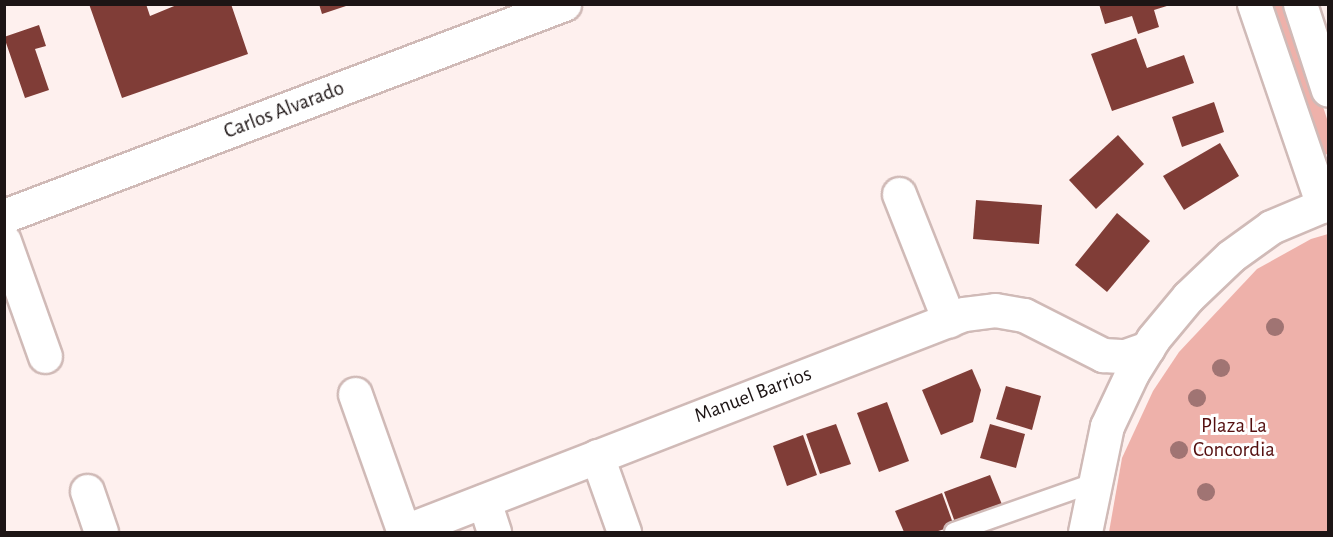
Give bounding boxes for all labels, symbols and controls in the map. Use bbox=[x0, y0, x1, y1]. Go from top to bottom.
street label: Carlos Alvarado bbox=[220, 76, 348, 144]
street label: Manuel Barrios bbox=[691, 361, 815, 429]
park label: Plaza La Concordia bbox=[1193, 413, 1275, 463]

